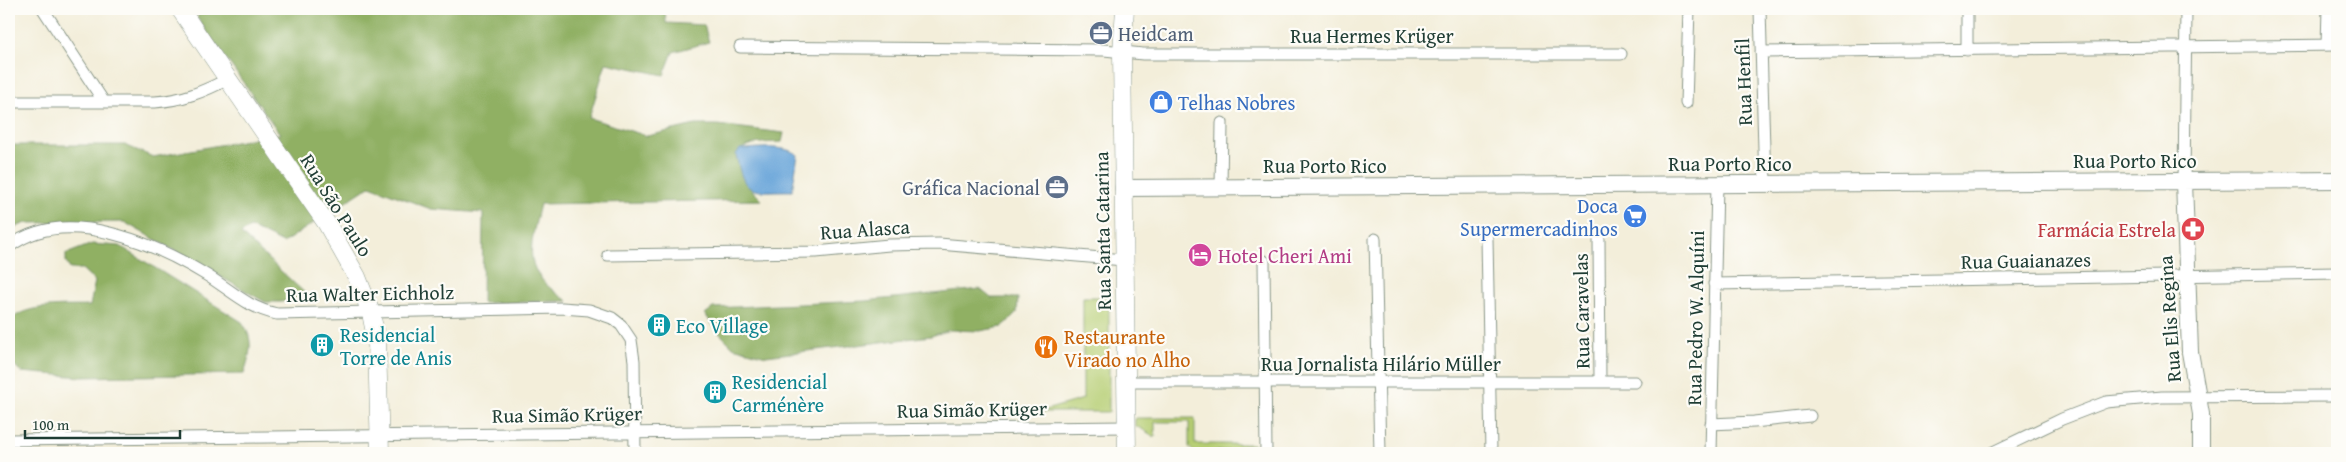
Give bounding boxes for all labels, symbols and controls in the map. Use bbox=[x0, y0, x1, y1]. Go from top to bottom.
place label: HeidCam bbox=[1118, 19, 1194, 48]
office icon: HeidCam bbox=[1088, 20, 1114, 46]
street label: Rua Hermes Krüger bbox=[1290, 21, 1454, 50]
street label: Rua Henfil bbox=[1727, 37, 1759, 126]
place label: Telhas Nobres bbox=[1178, 88, 1295, 117]
shop icon: Telhas Nobres bbox=[1148, 89, 1174, 115]
street label: Rua Porto Rico bbox=[2073, 146, 2197, 175]
street label: Rua São Paulo bbox=[294, 148, 380, 262]
street label: Rua Porto Rico bbox=[1668, 149, 1792, 178]
street label: Rua Santa Catarina bbox=[1086, 151, 1118, 311]
street label: Rua Porto Rico bbox=[1263, 151, 1387, 180]
place label: Gráfica Nacional bbox=[902, 173, 1040, 202]
office icon: Gráfica Nacional bbox=[1044, 174, 1070, 200]
place label: Doca Supermercadinhos bbox=[1460, 191, 1619, 243]
supermarket icon: Doca Supermercadinhos bbox=[1622, 203, 1648, 229]
street label: Rua Alasca bbox=[819, 211, 911, 247]
place label: Farmácia Estrela bbox=[2038, 215, 2177, 244]
pharmacy icon: Farmácia Estrela bbox=[2180, 216, 2206, 242]
street label: Rua Pedro W. Alquíni bbox=[1679, 230, 1711, 406]
place label: Hotel Cheri Ami bbox=[1218, 241, 1352, 270]
hotel icon: Hotel Cheri Ami bbox=[1187, 242, 1213, 268]
street label: Rua Guaianazes bbox=[1961, 244, 2091, 276]
street label: Rua Caravelas bbox=[1565, 253, 1597, 369]
street label: Rua Elis Regina bbox=[2150, 254, 2188, 383]
street label: Rua Walter Eichholz bbox=[286, 277, 454, 309]
place label: Eco Village bbox=[676, 311, 768, 340]
building icon: Eco Village bbox=[646, 312, 672, 338]
place label: Residencial Torre de Anis bbox=[340, 320, 452, 372]
place label: Restaurante Virado no Alho bbox=[1064, 322, 1191, 374]
building icon: Residencial Torre de Anis bbox=[309, 332, 335, 358]
restaurant icon: Restaurante Virado no Alho bbox=[1033, 334, 1059, 360]
street label: Rua Jornalista Hilário Müller bbox=[1261, 349, 1501, 378]
place label: Residencial Carménère bbox=[732, 367, 828, 419]
building icon: Residencial Carménère bbox=[702, 379, 728, 405]
street label: Rua Simão Krüger bbox=[897, 393, 1047, 425]
street label: Rua Simão Krüger bbox=[492, 398, 642, 430]
scale bar bbox=[25, 407, 180, 439]
text: 100 m bbox=[32, 414, 70, 435]

